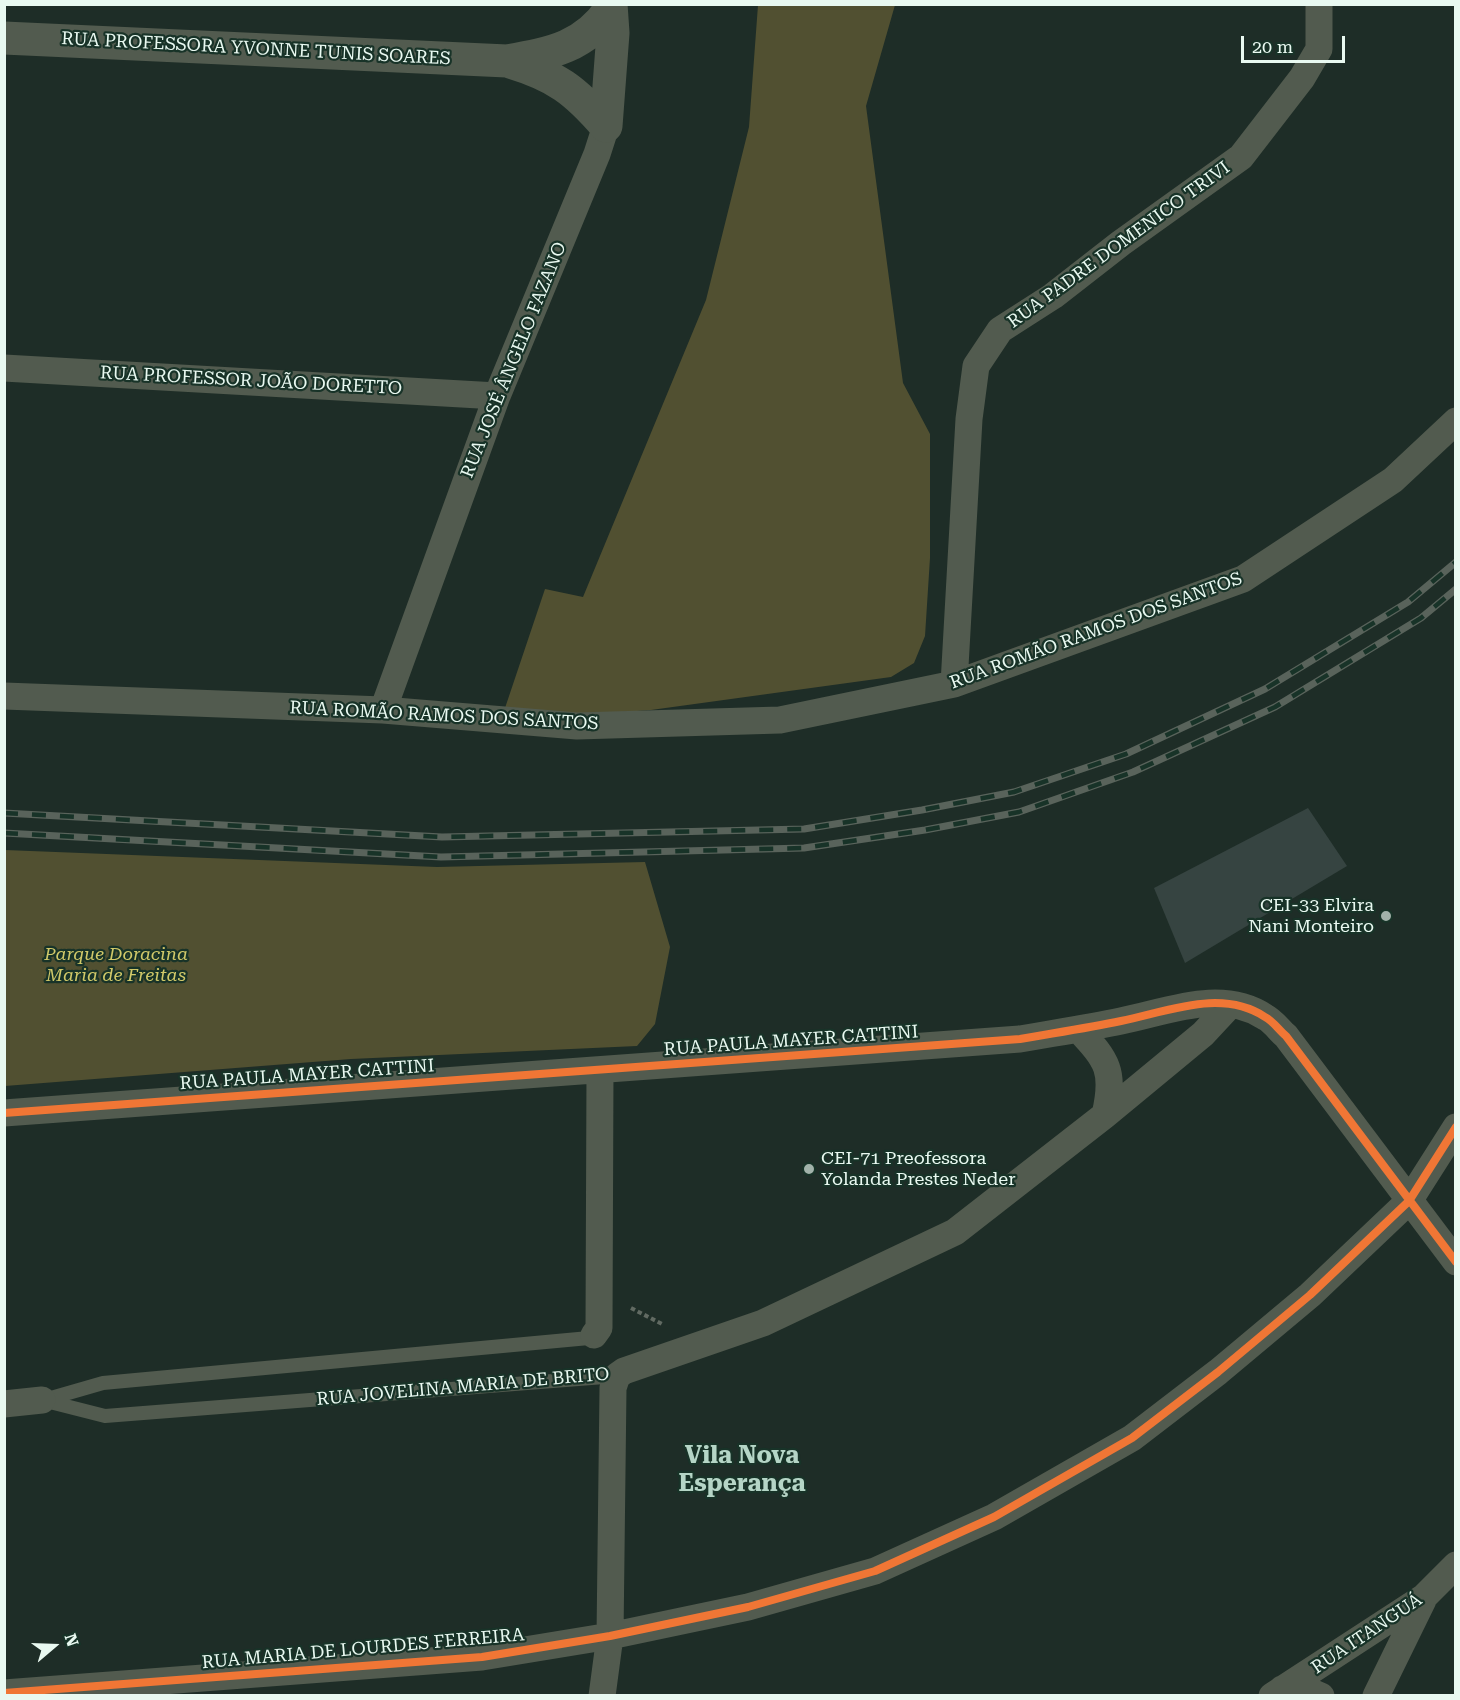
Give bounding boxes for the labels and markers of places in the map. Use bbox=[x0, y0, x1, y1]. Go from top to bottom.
place label: CEI-33 Elvira Nani Monteiro bbox=[1248, 895, 1374, 938]
marker: CEI-33 Elvira Nani Monteiro bbox=[1379, 909, 1393, 923]
place label: CEI-71 Preofessora Yolanda Prestes Neder bbox=[821, 1148, 1016, 1190]
marker: CEI-71 Preofessora Yolanda Prestes Neder bbox=[802, 1162, 816, 1176]

